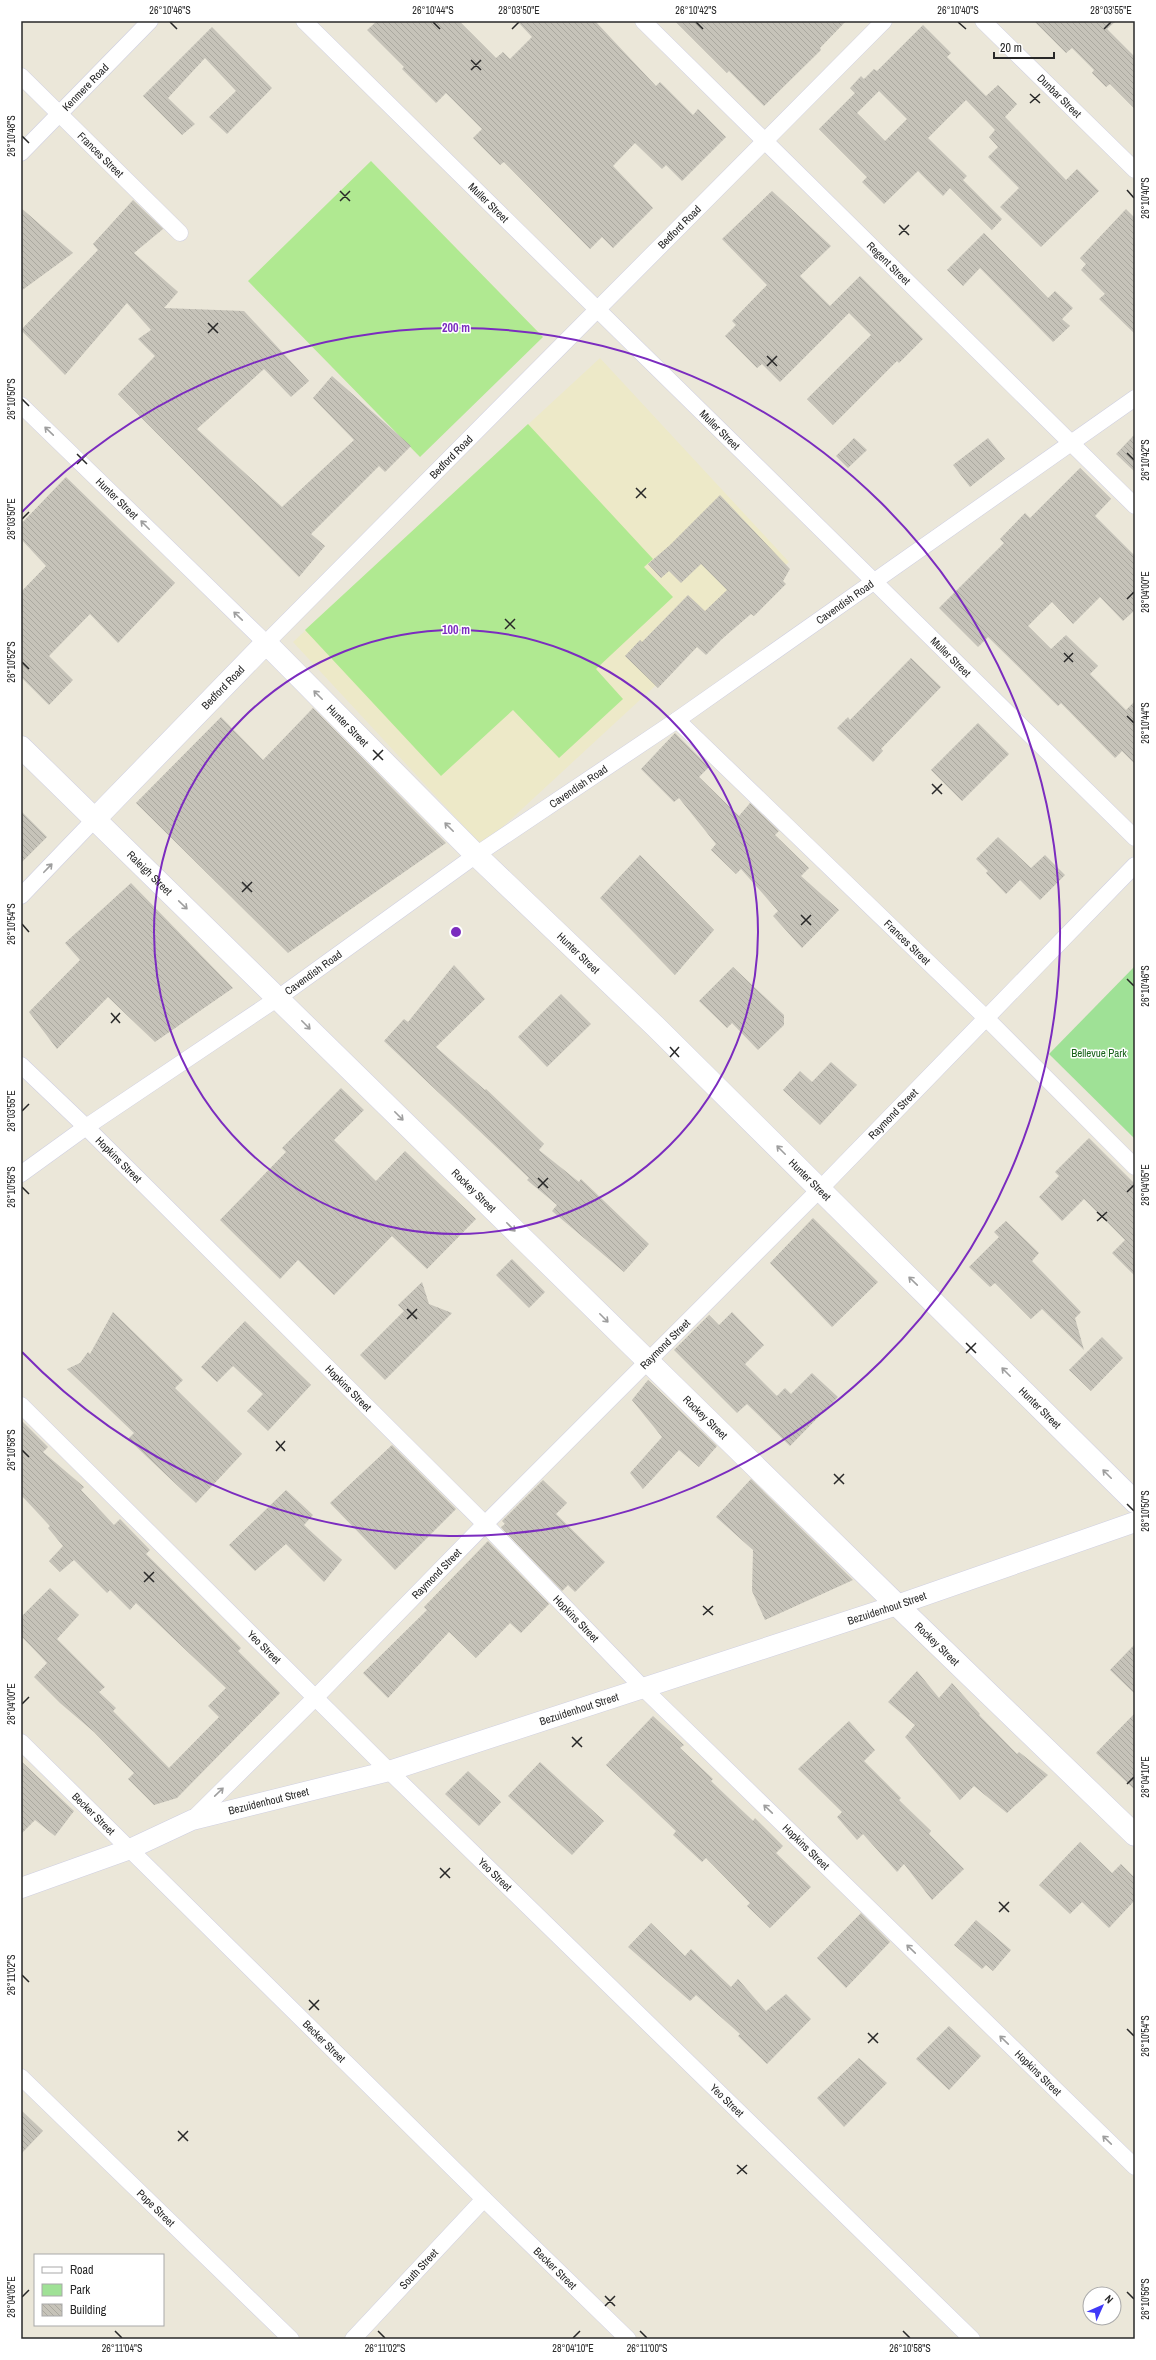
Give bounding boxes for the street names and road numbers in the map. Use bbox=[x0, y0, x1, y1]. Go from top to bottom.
street label: Kenmere Road bbox=[59, 61, 112, 114]
street label: Dunbar Street bbox=[1034, 71, 1085, 121]
street label: Frances Street bbox=[75, 129, 127, 181]
street label: Muller Street bbox=[465, 180, 512, 226]
street label: Bedford Road bbox=[655, 202, 704, 252]
street label: Regent Street bbox=[864, 239, 914, 288]
street label: Muller Street bbox=[697, 407, 743, 453]
street label: Bedford Road bbox=[426, 432, 476, 482]
street label: Hunter Street bbox=[93, 475, 142, 522]
street label: Cavendish Road bbox=[813, 577, 876, 627]
street label: Muller Street bbox=[928, 634, 974, 680]
street label: Bedford Road bbox=[198, 662, 247, 712]
street label: Hunter Street bbox=[324, 702, 372, 750]
street label: Cavendish Road bbox=[546, 762, 610, 811]
street label: Raleigh Street bbox=[124, 848, 175, 899]
street label: Frances Street bbox=[881, 917, 934, 968]
street label: Hunter Street bbox=[554, 929, 603, 977]
street label: Cavendish Road bbox=[282, 947, 345, 998]
street label: Raymond Street bbox=[865, 1085, 921, 1142]
street label: Hopkins Street bbox=[93, 1134, 145, 1186]
street label: Hunter Street bbox=[786, 1156, 834, 1204]
street label: Rockey Street bbox=[449, 1166, 499, 1216]
street label: Raymond Street bbox=[637, 1316, 693, 1372]
street label: Hopkins Street bbox=[322, 1362, 375, 1414]
street label: Hunter Street bbox=[1016, 1384, 1064, 1432]
street label: Rockey Street bbox=[680, 1392, 731, 1443]
street label: Raymond Street bbox=[409, 1545, 465, 1602]
street label: Bezuidenhout Street bbox=[845, 1588, 929, 1628]
street label: Hopkins Street bbox=[550, 1592, 602, 1645]
street label: Rockey Street bbox=[912, 1619, 963, 1669]
street label: Yeo Street bbox=[244, 1627, 284, 1667]
street label: Bezuidenhout Street bbox=[538, 1689, 621, 1728]
street label: Bezuidenhout Street bbox=[227, 1784, 311, 1818]
street label: Becker Street bbox=[69, 1789, 118, 1838]
street label: Hopkins Street bbox=[780, 1821, 833, 1873]
street label: Yeo Street bbox=[475, 1855, 515, 1894]
street label: Becker Street bbox=[300, 2017, 349, 2066]
street label: Hopkins Street bbox=[1012, 2047, 1065, 2099]
street label: Yeo Street bbox=[707, 2081, 747, 2120]
street label: Pope Street bbox=[134, 2186, 178, 2230]
street label: Becker Street bbox=[531, 2244, 580, 2293]
street label: South Street bbox=[396, 2245, 441, 2292]

